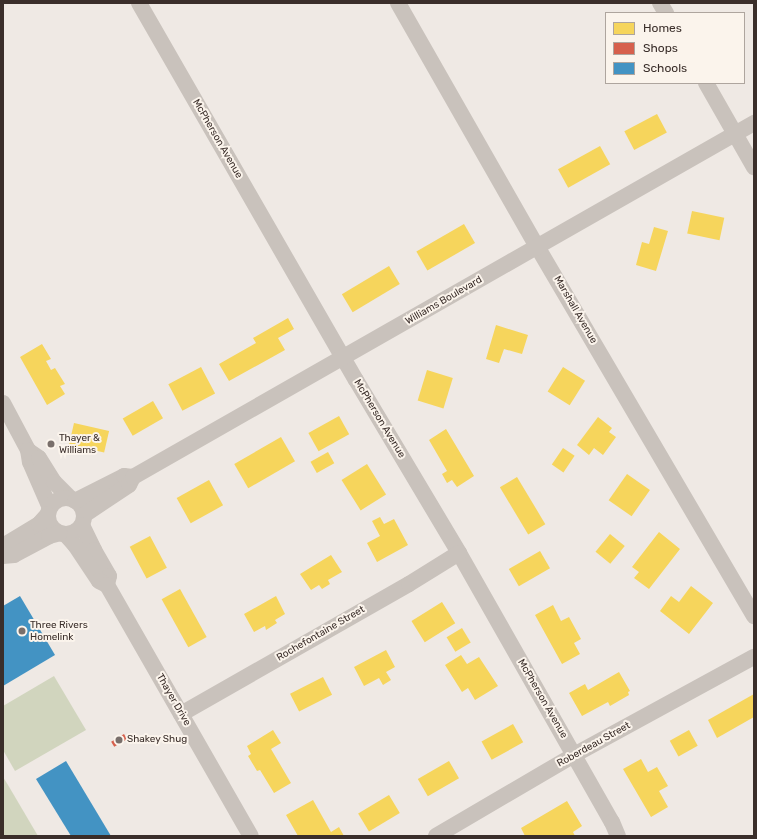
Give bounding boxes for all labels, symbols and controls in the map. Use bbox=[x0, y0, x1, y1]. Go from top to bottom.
legend bbox=[605, 12, 745, 84]
text: Homes bbox=[643, 21, 682, 35]
text: Shops bbox=[643, 41, 678, 55]
text: Schools bbox=[643, 61, 687, 75]
street label: McPherson Avenue bbox=[189, 97, 245, 181]
street label: Williams Boulevard bbox=[404, 274, 484, 328]
street label: Marshall Avenue bbox=[551, 274, 599, 346]
street label: McPherson Avenue bbox=[351, 377, 407, 461]
place label: Thayer & Williams bbox=[59, 432, 100, 456]
marker: Thayer & Williams bbox=[46, 439, 56, 449]
street label: Rochefontaine Street bbox=[275, 604, 367, 664]
place label: Three Rivers Homelink bbox=[30, 619, 88, 642]
marker: Three Rivers Homelink bbox=[17, 626, 27, 636]
street label: McPherson Avenue bbox=[514, 657, 570, 741]
street label: Thayer Drive bbox=[153, 672, 193, 728]
street label: Roberdeau Street bbox=[555, 720, 633, 770]
place label: Shakey Shug bbox=[127, 734, 187, 746]
marker: Shakey Shug bbox=[114, 735, 124, 745]

